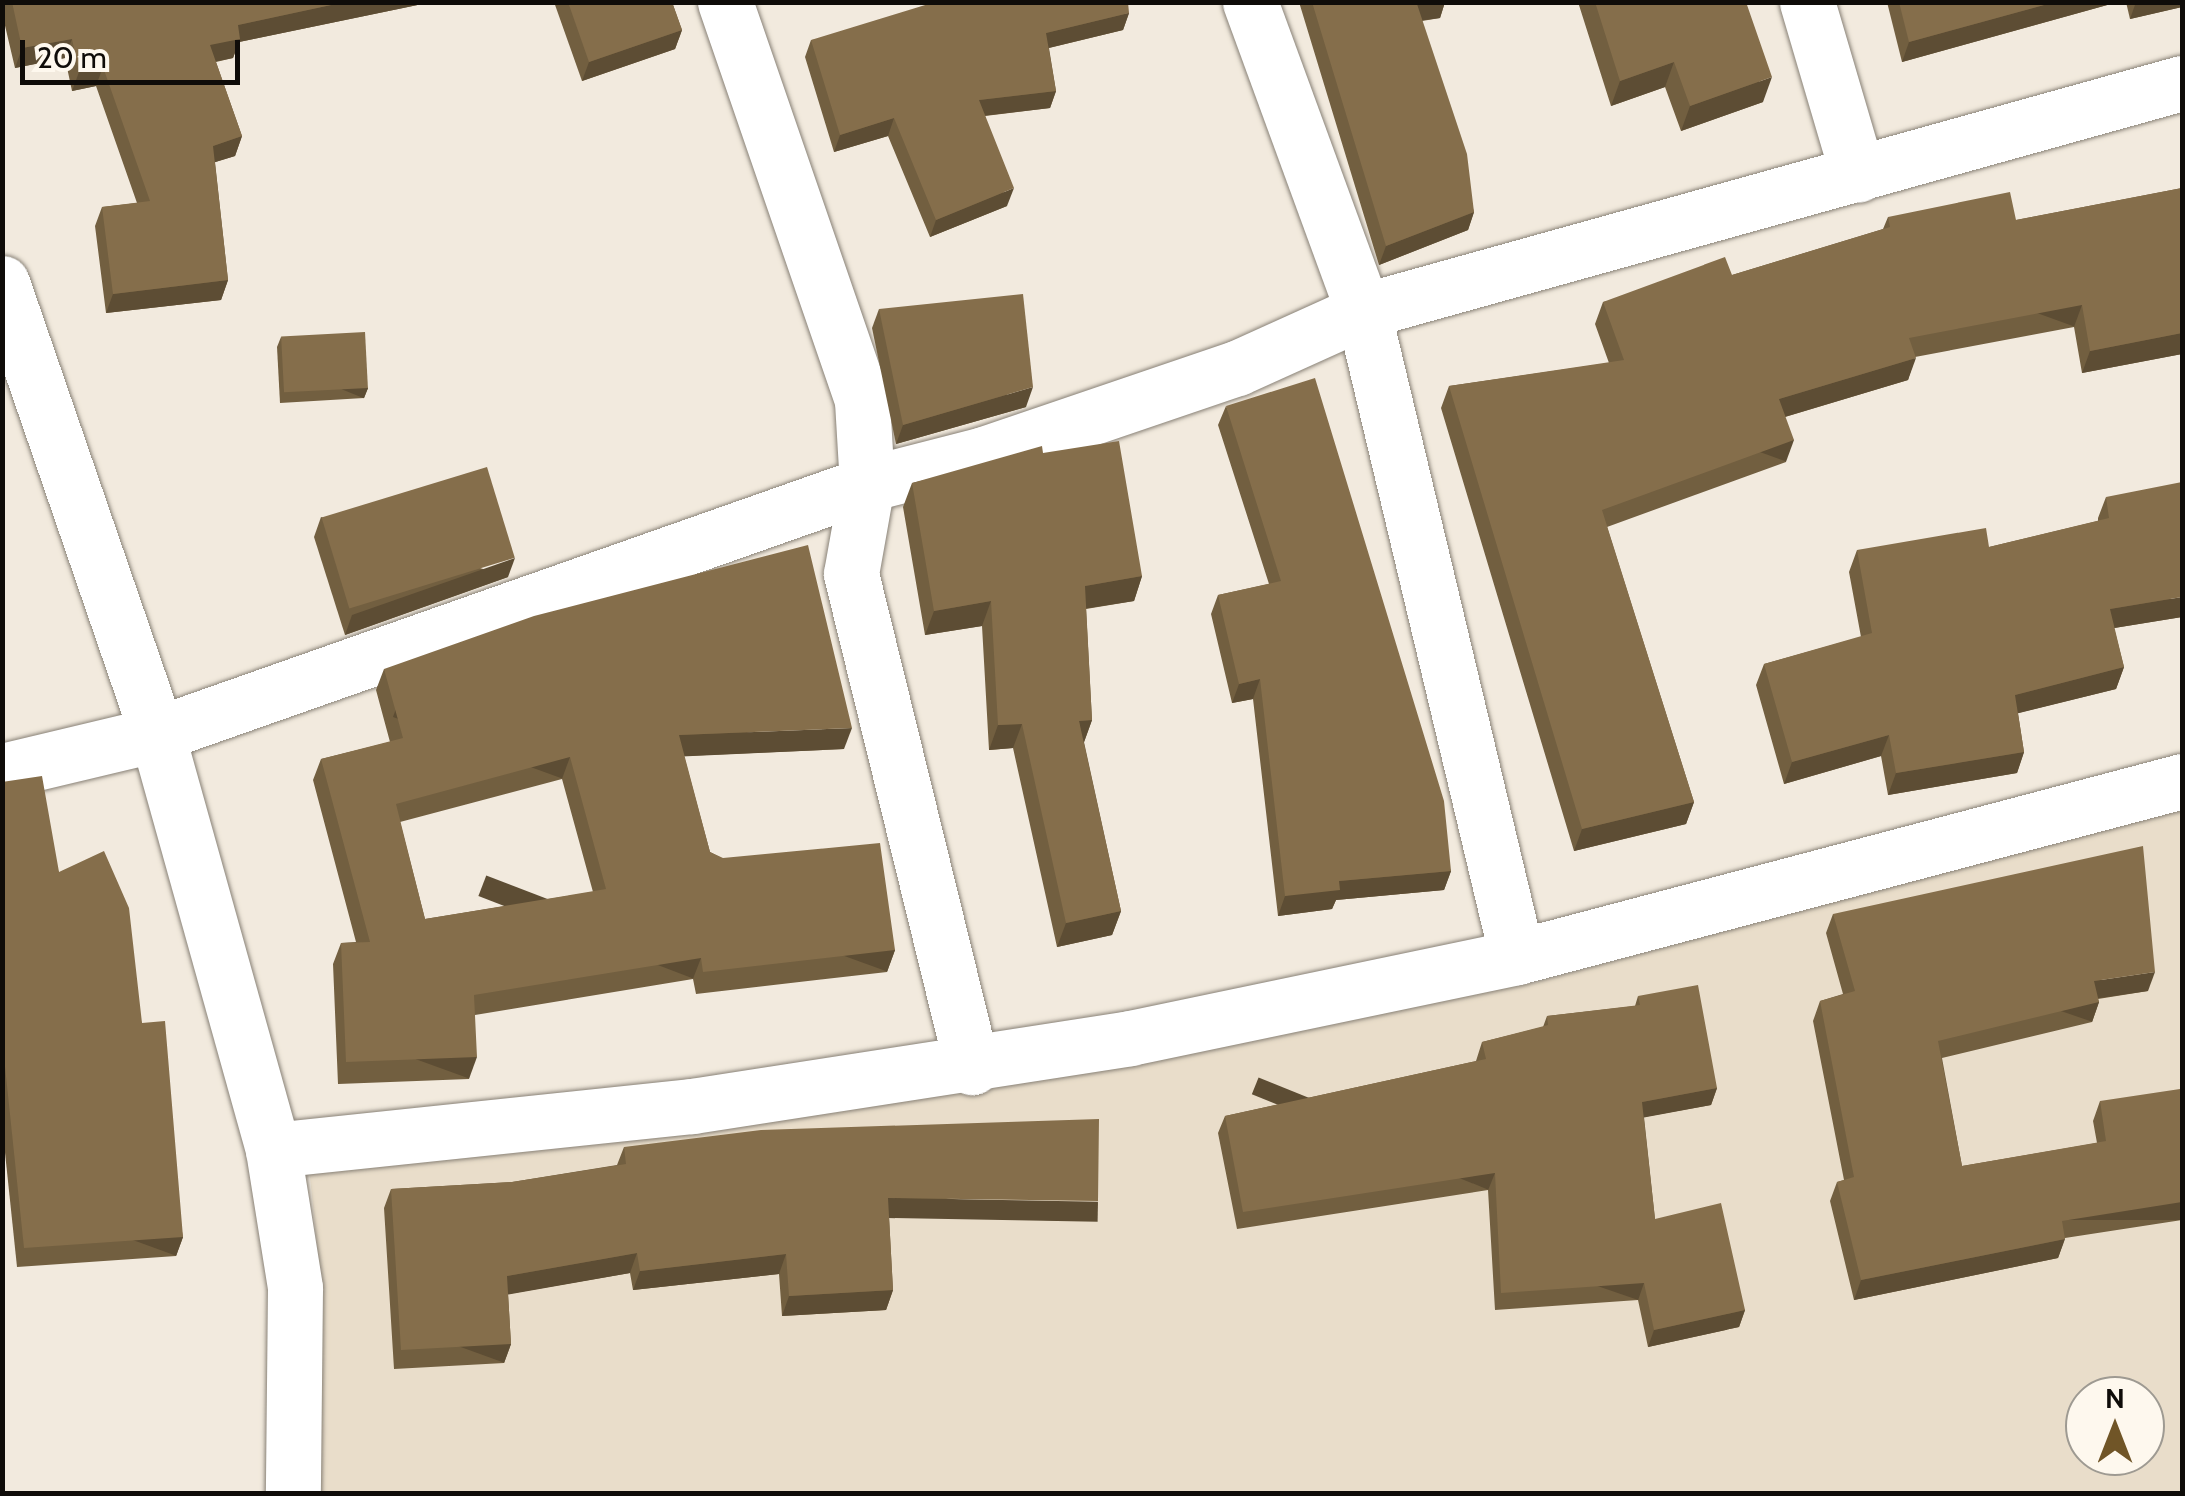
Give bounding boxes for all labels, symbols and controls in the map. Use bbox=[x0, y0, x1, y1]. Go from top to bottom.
scale bar bbox=[25, 20, 245, 82]
text: 20 m bbox=[37, 39, 107, 76]
north arrow bbox=[2065, 1376, 2165, 1476]
text: N bbox=[2105, 1381, 2125, 1415]

